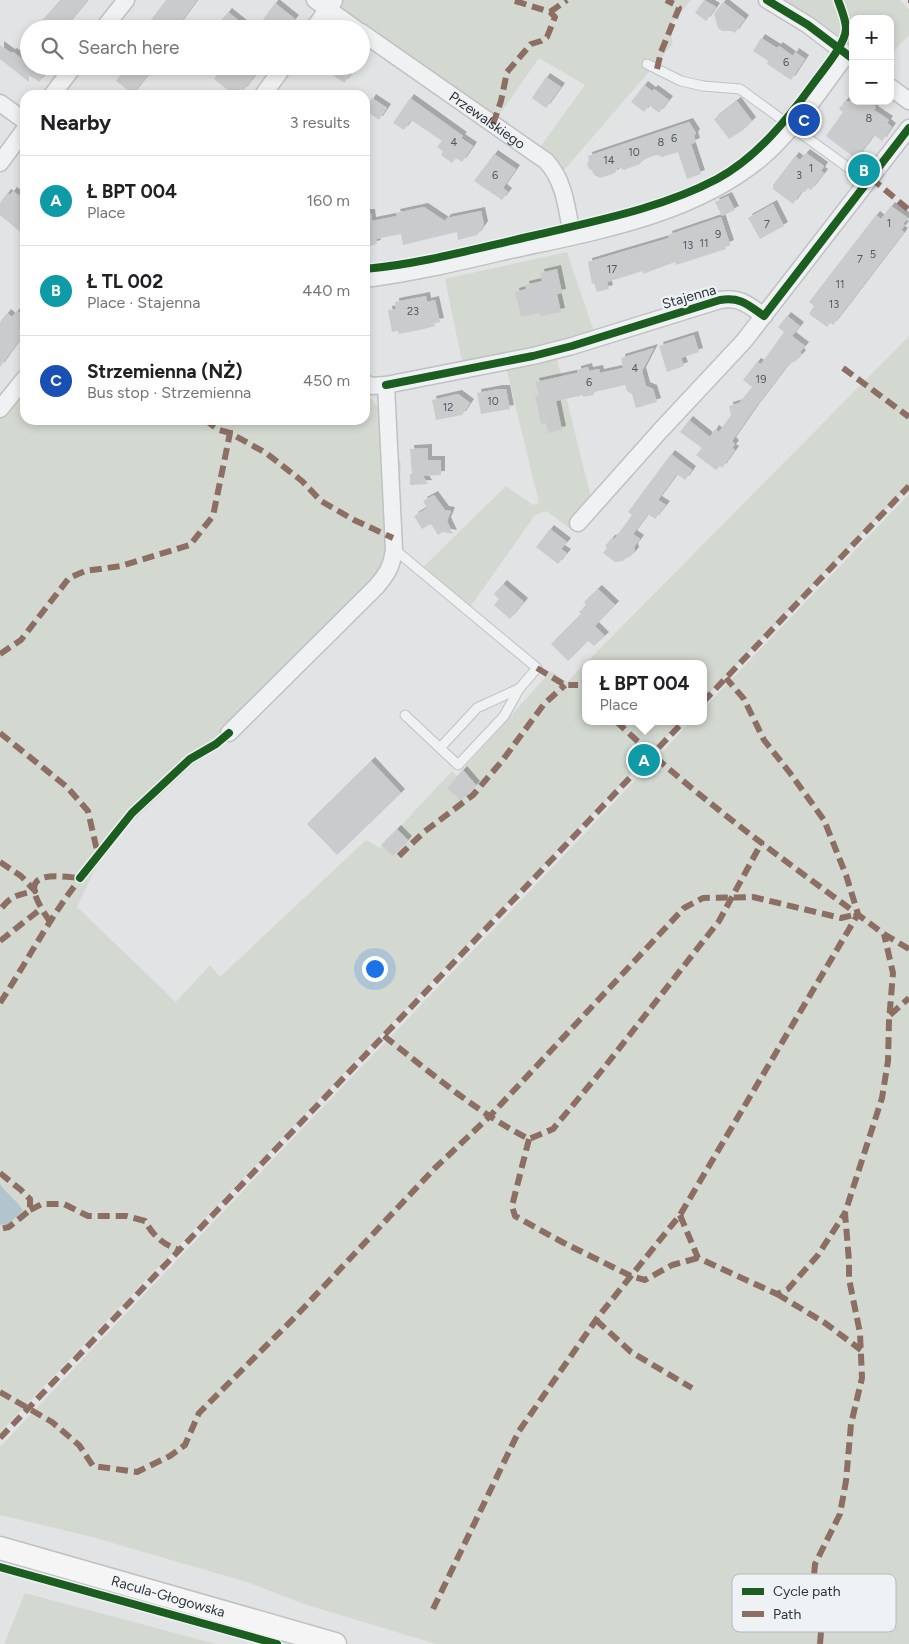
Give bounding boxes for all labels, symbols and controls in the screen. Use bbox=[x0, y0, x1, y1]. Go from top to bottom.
map controls bbox=[849, 15, 894, 105]
button: + bbox=[849, 15, 894, 60]
search box bbox=[20, 20, 370, 75]
icon: search bbox=[38, 34, 66, 62]
text: Search here bbox=[78, 36, 180, 59]
house number: 6 bbox=[783, 56, 789, 69]
button: − bbox=[849, 60, 894, 105]
street label: Przewalskiego bbox=[446, 88, 529, 152]
pin: C bbox=[788, 101, 820, 139]
text: Nearby bbox=[40, 110, 111, 135]
house number: 8 bbox=[866, 112, 873, 125]
text: 3 results bbox=[290, 113, 350, 132]
house number: 6 bbox=[671, 132, 677, 145]
house number: 4 bbox=[451, 136, 458, 149]
house number: 8 bbox=[658, 136, 665, 149]
house number: 10 bbox=[628, 146, 640, 159]
pin: B bbox=[848, 151, 880, 189]
house number: 14 bbox=[603, 154, 615, 167]
house number: 1 bbox=[809, 162, 813, 175]
house number: 6 bbox=[492, 169, 498, 182]
house number: 3 bbox=[796, 169, 802, 182]
text: Ł BPT 004 bbox=[87, 180, 177, 203]
text: A bbox=[50, 191, 62, 210]
text: 160 m bbox=[307, 191, 350, 210]
text: Place bbox=[87, 203, 125, 222]
house number: 1 bbox=[887, 217, 891, 230]
house number: 7 bbox=[764, 218, 770, 231]
house number: 9 bbox=[715, 228, 721, 241]
house number: 11 bbox=[699, 237, 709, 250]
house number: 13 bbox=[683, 239, 693, 252]
house number: 5 bbox=[870, 248, 876, 261]
house number: 7 bbox=[857, 253, 863, 266]
house number: 17 bbox=[607, 263, 617, 276]
text: Ł TL 002 bbox=[87, 270, 163, 293]
house number: 11 bbox=[835, 278, 845, 291]
text: B bbox=[51, 281, 61, 300]
text: 440 m bbox=[302, 281, 350, 300]
street label: Stajenna bbox=[660, 281, 718, 313]
text: Place · Stajenna bbox=[87, 293, 200, 312]
house number: 13 bbox=[829, 298, 839, 311]
house number: 23 bbox=[407, 305, 419, 318]
text: Strzemienna (NŻ) bbox=[87, 360, 242, 383]
house number: 4 bbox=[632, 362, 639, 375]
text: C bbox=[50, 371, 62, 390]
text: 450 m bbox=[303, 371, 350, 390]
house number: 19 bbox=[756, 373, 766, 386]
house number: 6 bbox=[586, 376, 592, 389]
text: Bus stop · Strzemienna bbox=[87, 383, 251, 402]
house number: 10 bbox=[487, 395, 499, 408]
house number: 12 bbox=[443, 401, 453, 414]
popup bbox=[582, 660, 707, 725]
text: Ł BPT 004 bbox=[599, 672, 690, 695]
text: Place bbox=[599, 695, 638, 714]
pin: A bbox=[628, 741, 660, 779]
your location bbox=[362, 956, 388, 982]
street label: Racula-Głogowska bbox=[109, 1572, 227, 1621]
legend bbox=[732, 1574, 896, 1632]
text: Cycle path bbox=[773, 1583, 841, 1600]
text: Path bbox=[773, 1606, 801, 1623]

